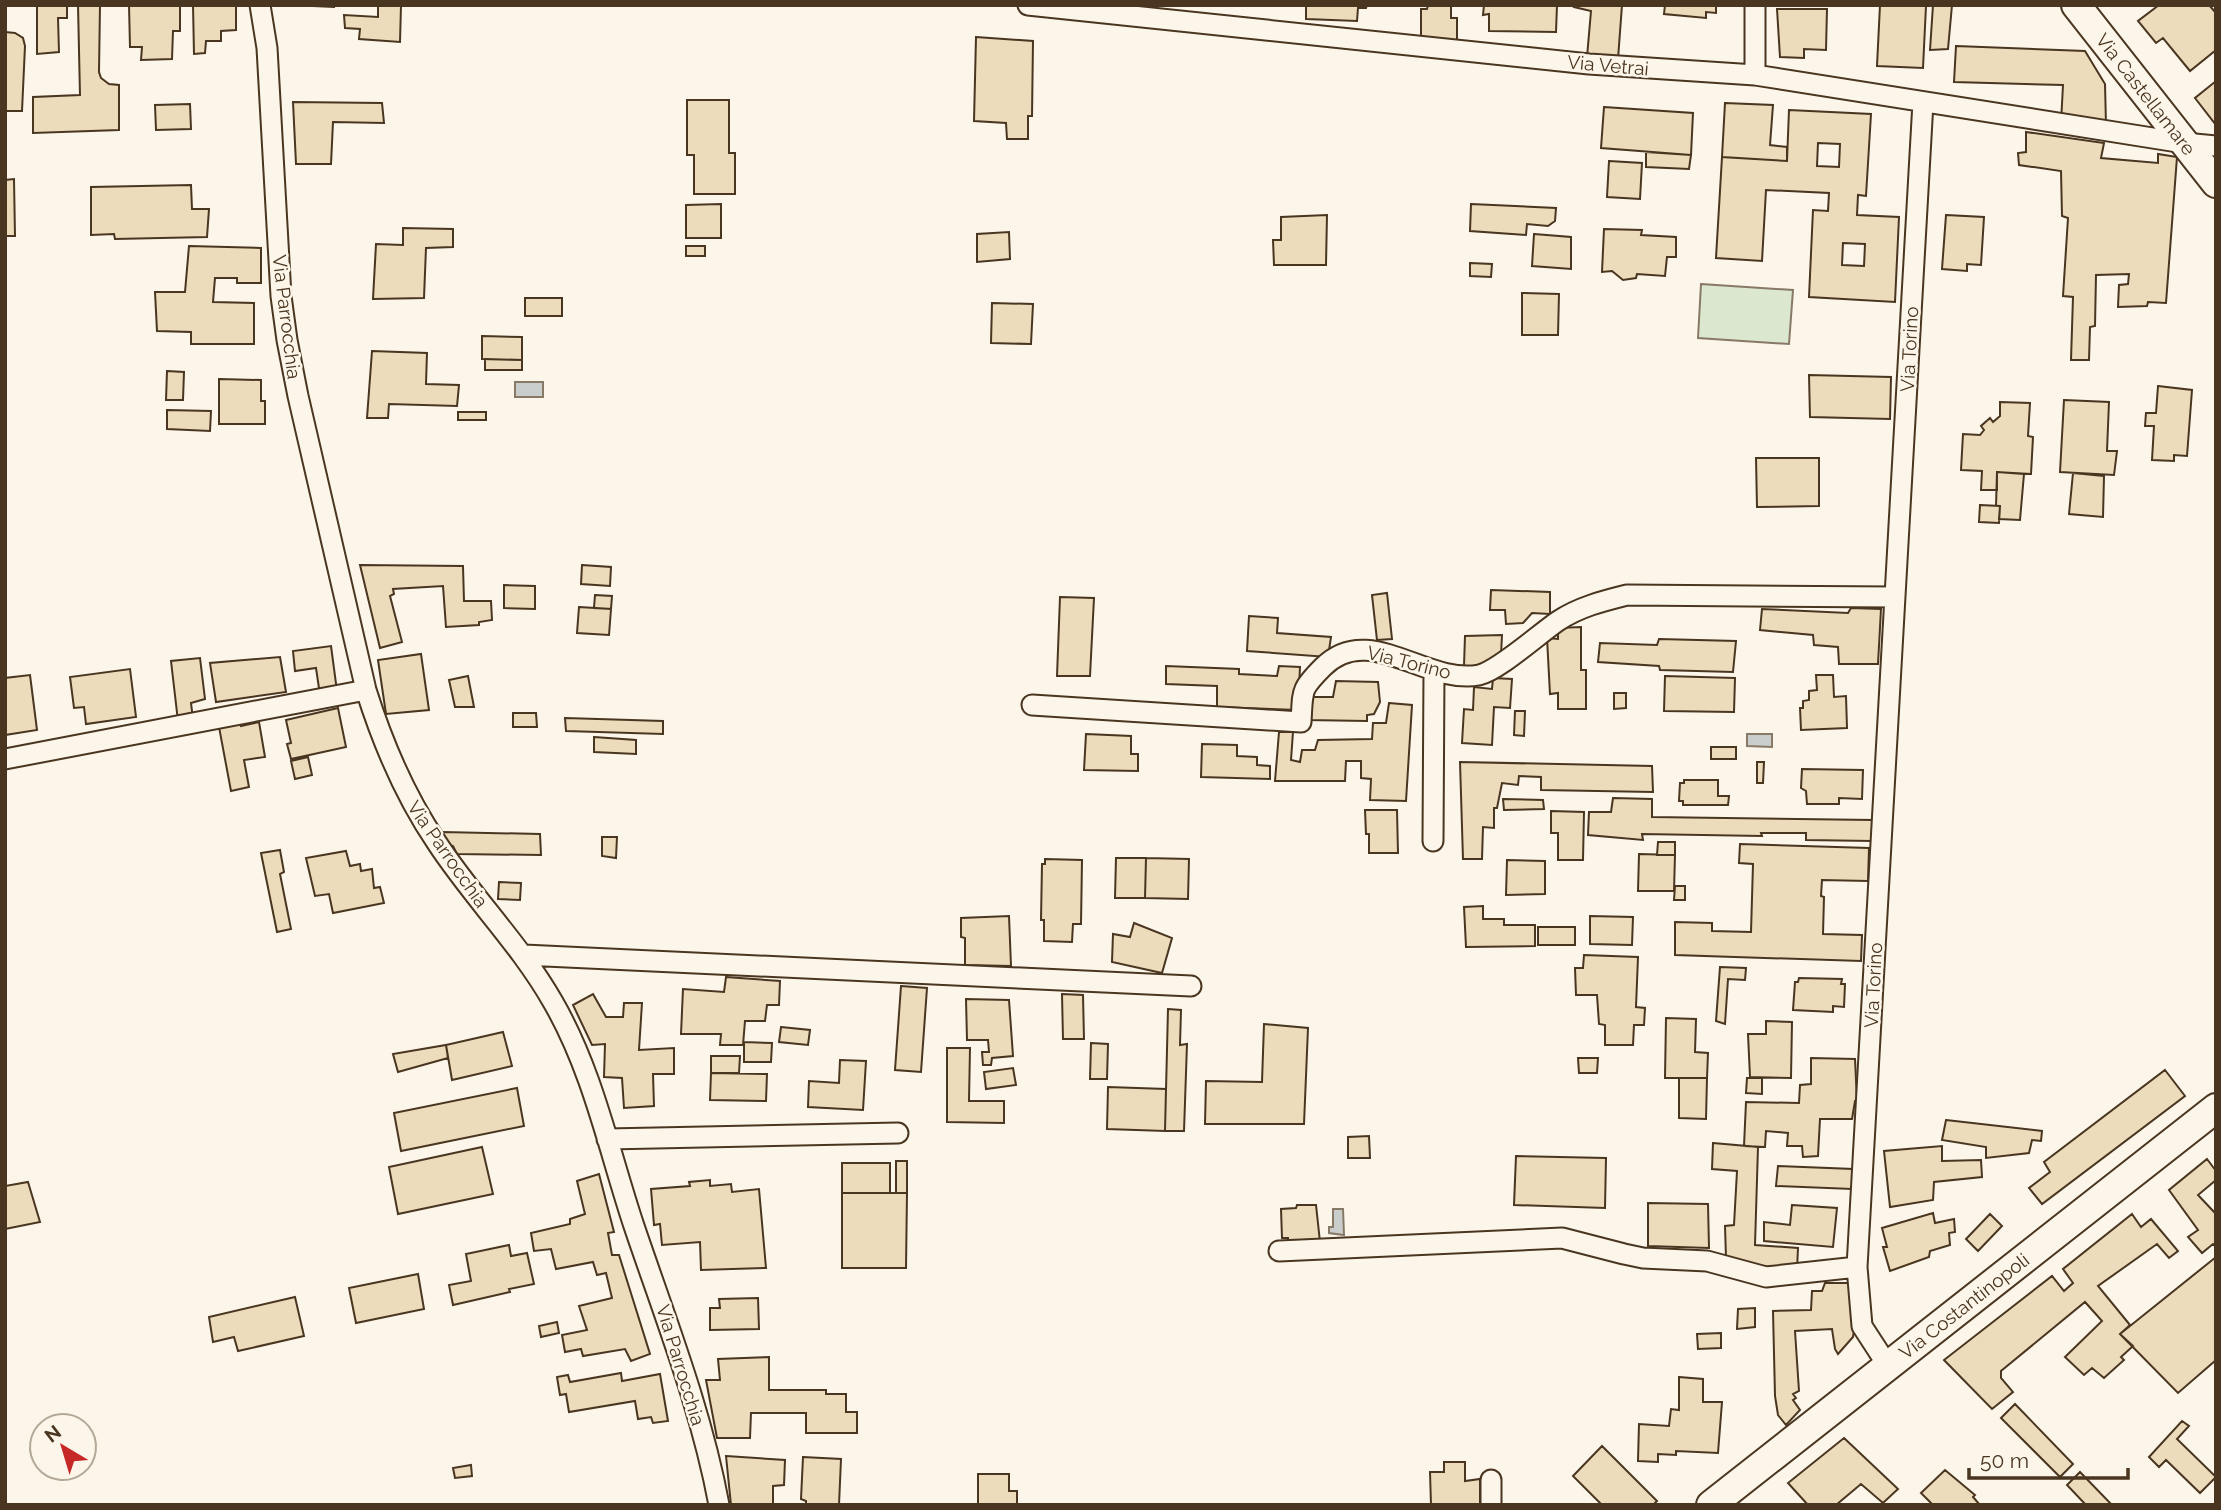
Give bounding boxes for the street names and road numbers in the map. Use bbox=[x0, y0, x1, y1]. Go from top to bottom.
street label: Via Castellamare bbox=[2092, 29, 2200, 159]
street label: Via Vetrai bbox=[1566, 50, 1650, 80]
street label: Via Parrocchia bbox=[268, 254, 306, 380]
street label: Via Torino bbox=[1896, 306, 1922, 392]
street label: Via Torino bbox=[1365, 641, 1453, 683]
street label: Via Parrocchia bbox=[403, 796, 493, 912]
street label: Via Torino bbox=[1860, 942, 1886, 1028]
street label: Via Costantinopoli bbox=[1895, 1248, 2033, 1364]
street label: Via Parrocchia bbox=[652, 1302, 710, 1428]

